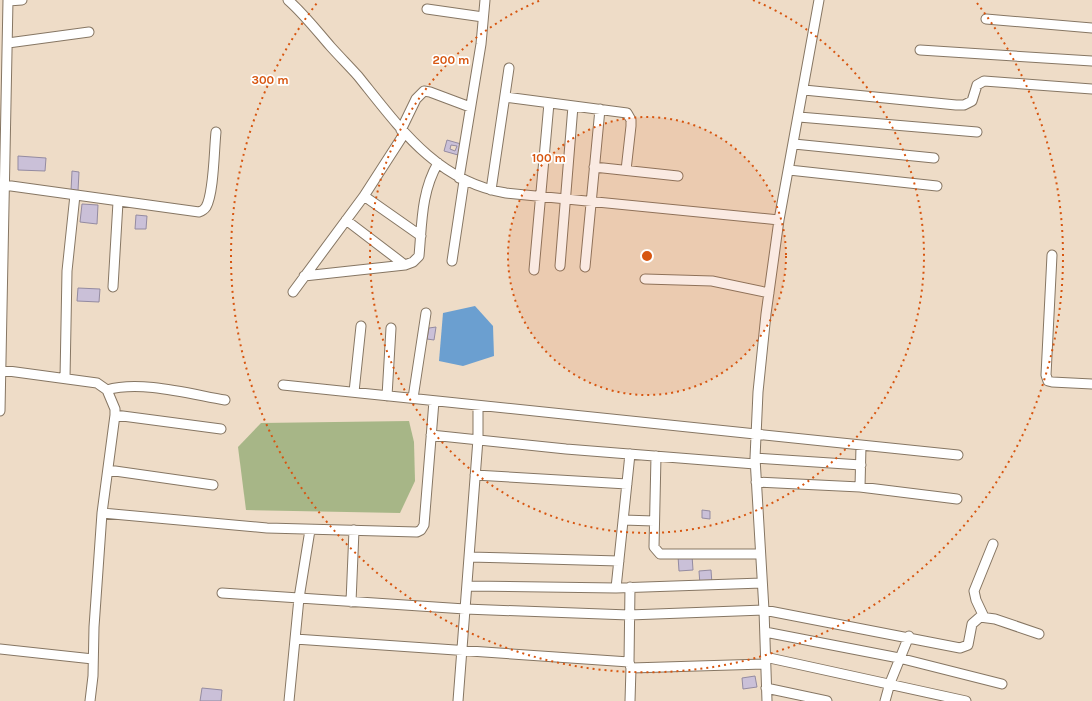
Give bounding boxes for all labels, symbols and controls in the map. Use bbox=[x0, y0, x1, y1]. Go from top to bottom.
text: 200 m bbox=[433, 53, 469, 67]
text: 300 m bbox=[251, 73, 289, 87]
text: 100 m bbox=[532, 151, 566, 165]
centre of rings bbox=[640, 249, 654, 263]

